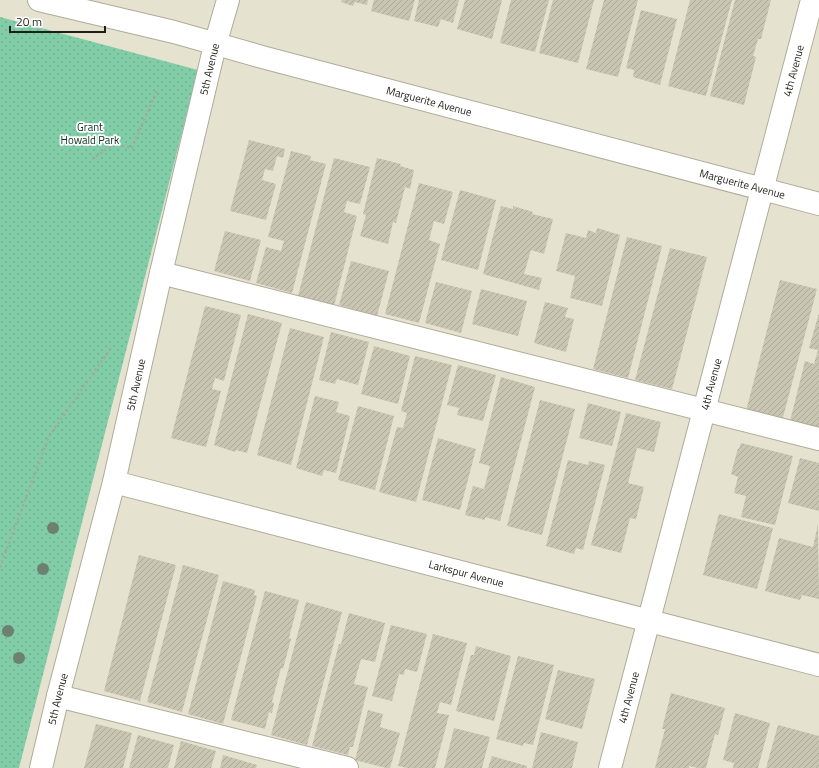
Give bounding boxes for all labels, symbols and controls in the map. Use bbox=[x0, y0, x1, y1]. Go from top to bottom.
scale bar bbox=[10, 8, 105, 34]
text: 20 m bbox=[16, 12, 42, 31]
street label: 5th Avenue bbox=[195, 41, 223, 97]
street label: 4th Avenue bbox=[779, 43, 808, 98]
street label: Marguerite Avenue bbox=[384, 82, 474, 120]
park label: Grant Howald Park bbox=[61, 119, 120, 148]
street label: Marguerite Avenue bbox=[698, 165, 787, 203]
street label: 4th Avenue bbox=[697, 356, 726, 412]
street label: 5th Avenue bbox=[122, 357, 150, 412]
street label: Larkspur Avenue bbox=[427, 556, 506, 591]
street label: 4th Avenue bbox=[614, 669, 643, 725]
street label: 5th Avenue bbox=[43, 671, 72, 726]

